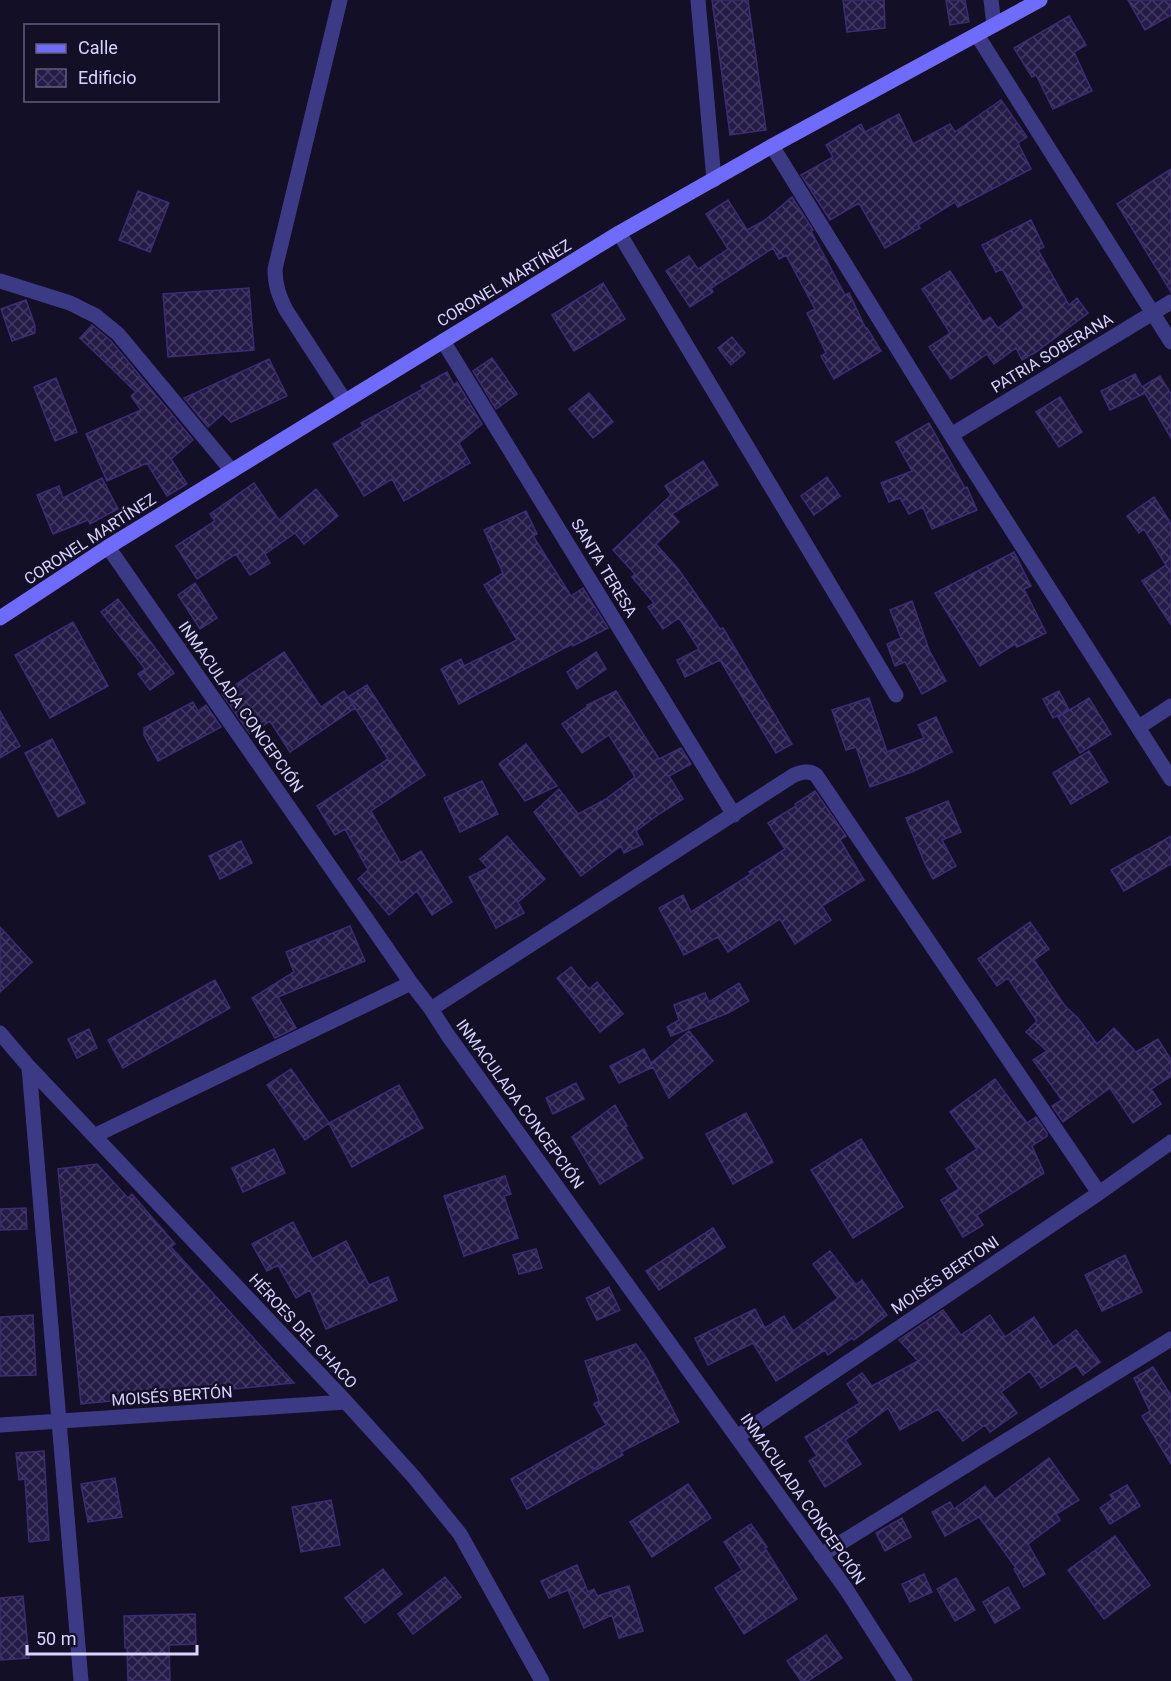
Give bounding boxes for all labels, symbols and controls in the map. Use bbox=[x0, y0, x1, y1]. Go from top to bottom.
legend bbox=[24, 24, 219, 102]
text: Calle bbox=[78, 37, 118, 58]
text: Edificio bbox=[78, 67, 137, 88]
street label: CORONEL MARTÍNEZ bbox=[433, 235, 575, 331]
street label: PATRIA SOBERANA bbox=[988, 309, 1117, 397]
street label: CORONEL MARTÍNEZ bbox=[21, 489, 159, 589]
street label: SANTA TERESA bbox=[567, 515, 641, 621]
street label: INMACULADA CONCEPCIÓN bbox=[175, 617, 308, 796]
street label: INMACULADA CONCEPCIÓN bbox=[452, 1015, 589, 1192]
street label: MOISÉS BERTONI bbox=[888, 1232, 1002, 1318]
street label: HÉROES DEL CHACO bbox=[245, 1270, 361, 1392]
street label: MOISÉS BERTÓN bbox=[111, 1381, 233, 1410]
street label: INMACULADA CONCEPCIÓN bbox=[737, 1409, 870, 1588]
scale bar bbox=[27, 1618, 196, 1656]
text: 50 m bbox=[36, 1628, 76, 1649]

